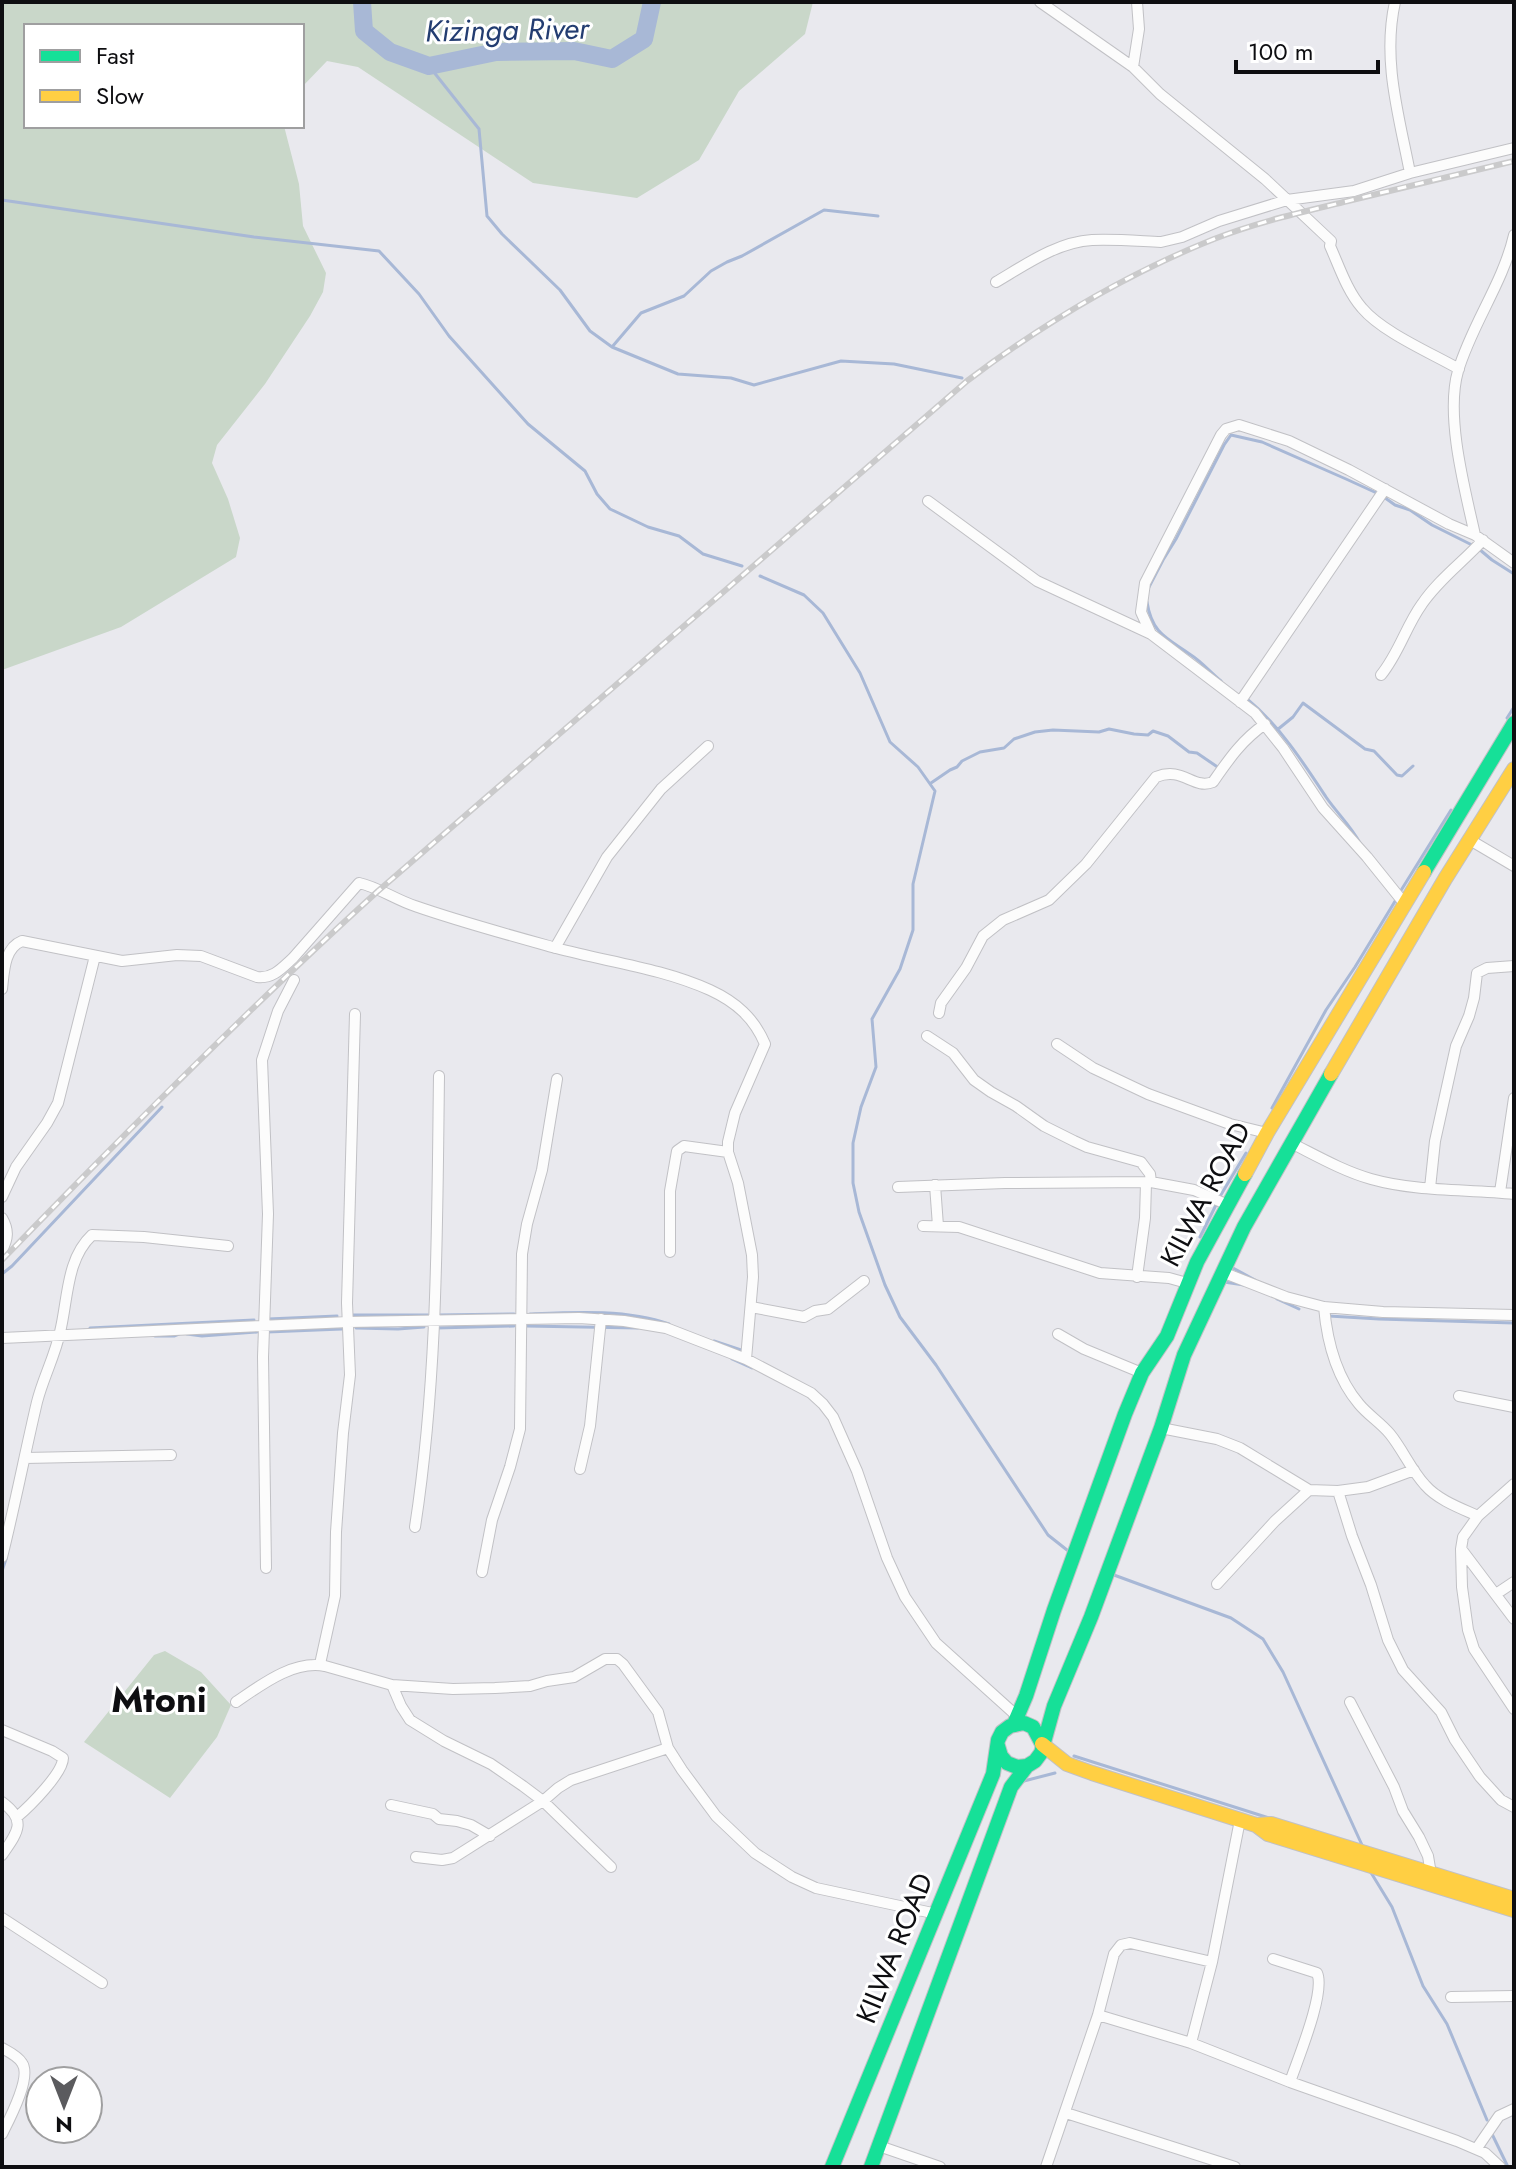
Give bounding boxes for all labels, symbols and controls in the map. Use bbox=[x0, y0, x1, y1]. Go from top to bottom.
water label: Kizinga River bbox=[425, 7, 591, 52]
legend bbox=[24, 24, 304, 128]
scale bar bbox=[1236, 24, 1378, 74]
text: 100 m bbox=[1248, 34, 1314, 69]
text: Fast bbox=[96, 38, 134, 73]
text: Slow bbox=[96, 78, 144, 113]
street label: KILWA ROAD bbox=[1150, 1115, 1261, 1274]
district label: Mtoni bbox=[111, 1673, 207, 1725]
street label: KILWA ROAD bbox=[846, 1867, 943, 2029]
north arrow bbox=[24, 2065, 104, 2145]
text: N bbox=[55, 2109, 73, 2141]

